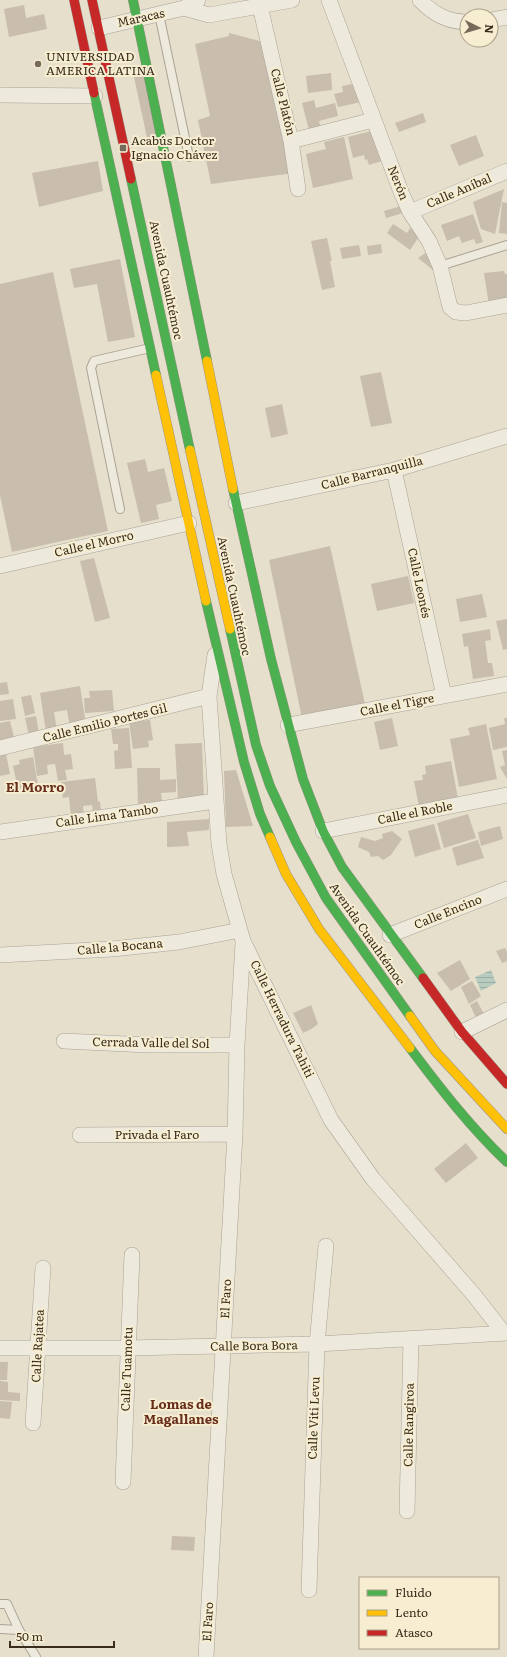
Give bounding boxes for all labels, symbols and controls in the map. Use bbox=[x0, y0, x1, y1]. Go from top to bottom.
street label: Maracas bbox=[115, 3, 167, 31]
north arrow bbox=[459, 8, 499, 48]
text: N bbox=[482, 24, 498, 34]
place label: UNIVERSIDAD AMERICA LATINA bbox=[46, 47, 155, 79]
marker: UNIVERSIDAD AMERICA LATINA bbox=[33, 59, 43, 69]
street label: Calle Platón bbox=[267, 66, 301, 137]
place label: Acabús Doctor Ignacio Chávez bbox=[131, 131, 218, 163]
marker: Acabús Doctor Ignacio Chávez bbox=[118, 143, 128, 153]
street label: Nerón bbox=[384, 163, 414, 203]
street label: Calle Aníbal bbox=[423, 168, 494, 212]
street label: Avenida Cuauhtémoc bbox=[146, 219, 188, 341]
street label: Calle Barranquilla bbox=[319, 451, 425, 493]
street label: Calle el Morro bbox=[52, 525, 135, 561]
street label: Avenida Cuauhtémoc bbox=[214, 535, 256, 657]
street label: Calle Leonés bbox=[404, 546, 436, 620]
street label: Calle el Tigre bbox=[358, 688, 435, 720]
street label: Calle Emilio Portes Gil bbox=[41, 698, 169, 746]
district label: El Morro bbox=[6, 777, 64, 796]
street label: Calle el Roble bbox=[376, 796, 454, 828]
street label: Calle Lima Tambo bbox=[54, 799, 159, 831]
street label: Avenida Cuauhtémoc bbox=[326, 879, 410, 988]
street label: Calle Encino bbox=[411, 889, 484, 933]
street label: Calle la Bocana bbox=[76, 933, 164, 959]
street label: Calle Herradura Tahiti bbox=[246, 956, 319, 1081]
street label: Cerrada Valle del Sol bbox=[92, 1032, 210, 1052]
street label: Privada el Faro bbox=[115, 1125, 199, 1143]
street label: El Faro bbox=[215, 1279, 235, 1319]
street label: Calle Rajatea bbox=[26, 1308, 48, 1383]
street label: Calle Tuamotu bbox=[116, 1326, 136, 1412]
street label: Calle Bora Bora bbox=[210, 1335, 298, 1355]
street label: Calle Viti Levu bbox=[303, 1376, 323, 1460]
street label: Calle Rangiroa bbox=[398, 1382, 418, 1467]
district label: Lomas de Magallanes bbox=[143, 1394, 219, 1428]
legend bbox=[359, 1577, 499, 1649]
text: Fluido bbox=[395, 1583, 432, 1601]
street label: El Faro bbox=[197, 1602, 217, 1642]
text: Lento bbox=[395, 1603, 428, 1621]
scale bar bbox=[10, 1623, 114, 1649]
text: Atasco bbox=[395, 1623, 433, 1641]
text: 50 m bbox=[16, 1627, 43, 1645]

